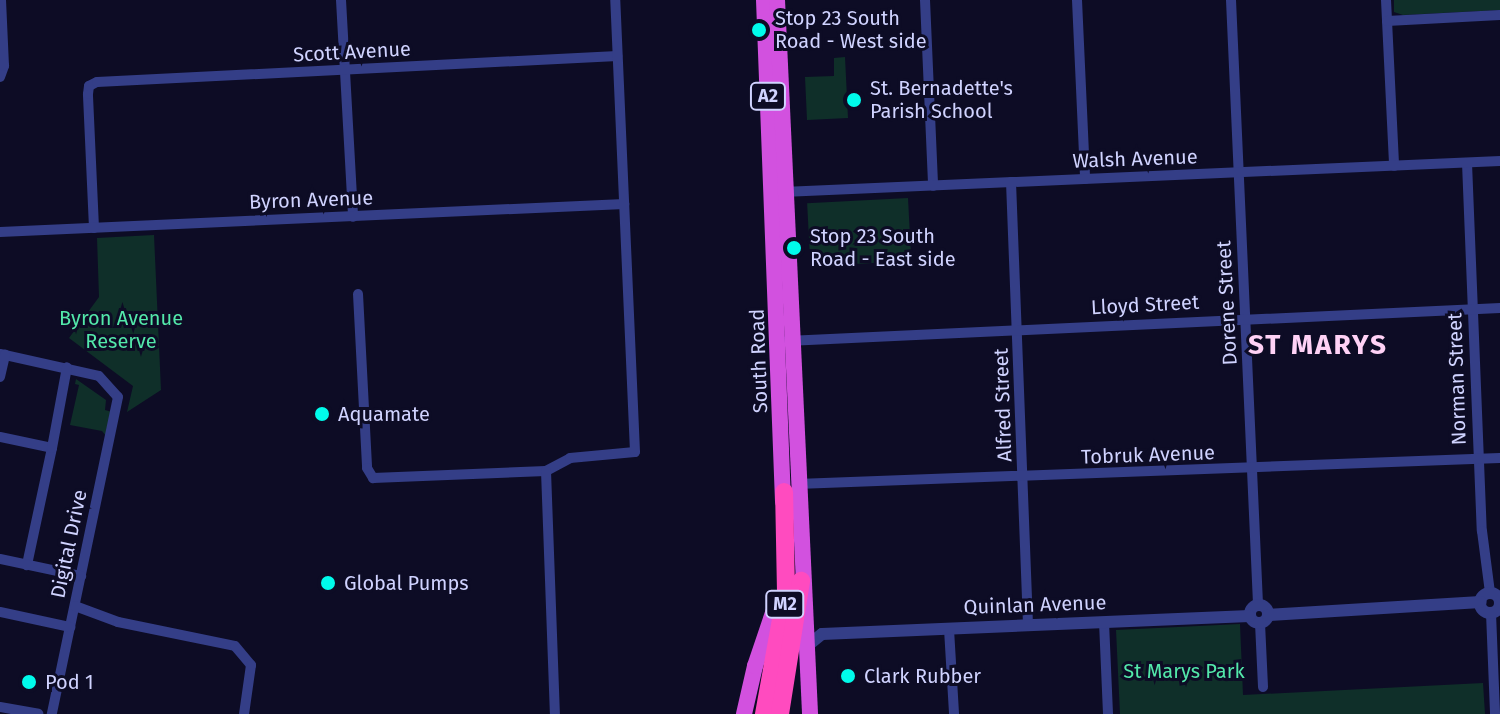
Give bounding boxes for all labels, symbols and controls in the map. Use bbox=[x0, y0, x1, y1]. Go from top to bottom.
place label: Stop 23 South Road - West side bbox=[775, 6, 927, 53]
marker: Stop 23 South Road - West side bbox=[750, 21, 768, 39]
street label: Scott Avenue bbox=[293, 37, 411, 67]
place label: St. Bernadette's Parish School bbox=[870, 76, 1013, 123]
road number: A2 bbox=[748, 82, 788, 110]
marker: St. Bernadette's Parish School bbox=[845, 91, 863, 109]
street label: Walsh Avenue bbox=[1072, 145, 1198, 173]
street label: Byron Avenue bbox=[249, 186, 373, 214]
place label: Stop 23 South Road - East side bbox=[810, 224, 956, 271]
marker: Stop 23 South Road - East side bbox=[785, 239, 803, 257]
street label: Dorene Street bbox=[1212, 240, 1242, 366]
street label: Lloyd Street bbox=[1090, 290, 1200, 320]
park label: Byron Avenue Reserve bbox=[59, 307, 183, 354]
street label: South Road bbox=[745, 308, 773, 414]
street label: Norman Street bbox=[1443, 312, 1471, 446]
district label: ST MARYS bbox=[1248, 328, 1388, 362]
street label: Alfred Street bbox=[989, 348, 1017, 462]
place label: Aquamate bbox=[338, 402, 430, 426]
marker: Aquamate bbox=[313, 405, 331, 423]
street label: Tobruk Avenue bbox=[1081, 441, 1215, 469]
street label: Digital Drive bbox=[46, 488, 92, 600]
place label: Global Pumps bbox=[344, 571, 469, 595]
marker: Global Pumps bbox=[319, 574, 337, 592]
road number: M2 bbox=[765, 590, 805, 618]
street label: Quinlan Avenue bbox=[963, 591, 1107, 619]
park label: St Marys Park bbox=[1123, 659, 1245, 683]
place label: Clark Rubber bbox=[864, 664, 981, 688]
marker: Clark Rubber bbox=[839, 667, 857, 685]
place label: Pod 1 bbox=[45, 670, 94, 694]
marker: Pod 1 bbox=[20, 673, 38, 691]

